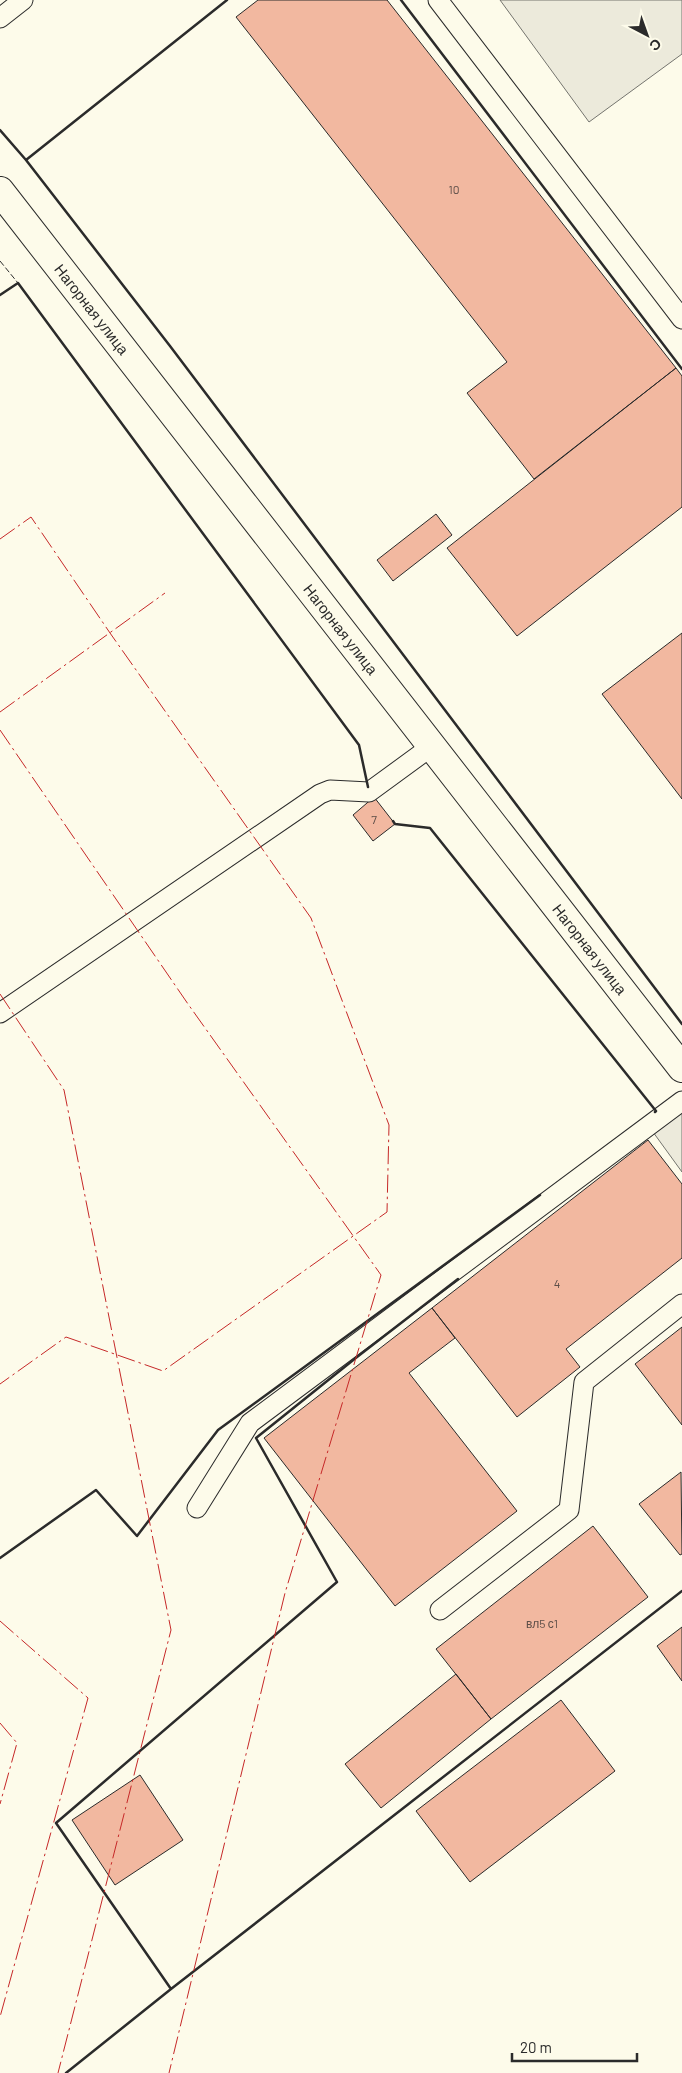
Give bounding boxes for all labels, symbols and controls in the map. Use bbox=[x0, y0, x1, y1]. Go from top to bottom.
north arrow bbox=[622, 10, 672, 60]
text: С bbox=[646, 35, 665, 55]
house number: 10 bbox=[449, 182, 459, 196]
street label: Нагорная улица bbox=[51, 260, 133, 358]
street label: Нагорная улица bbox=[300, 580, 382, 678]
house number: 7 bbox=[371, 812, 377, 826]
street label: Нагорная улица bbox=[549, 900, 631, 998]
house number: 4 bbox=[554, 1276, 560, 1290]
house number: вл5 с1 bbox=[526, 1616, 558, 1630]
scale bar bbox=[512, 2030, 637, 2062]
text: 20 m bbox=[520, 2038, 552, 2056]

